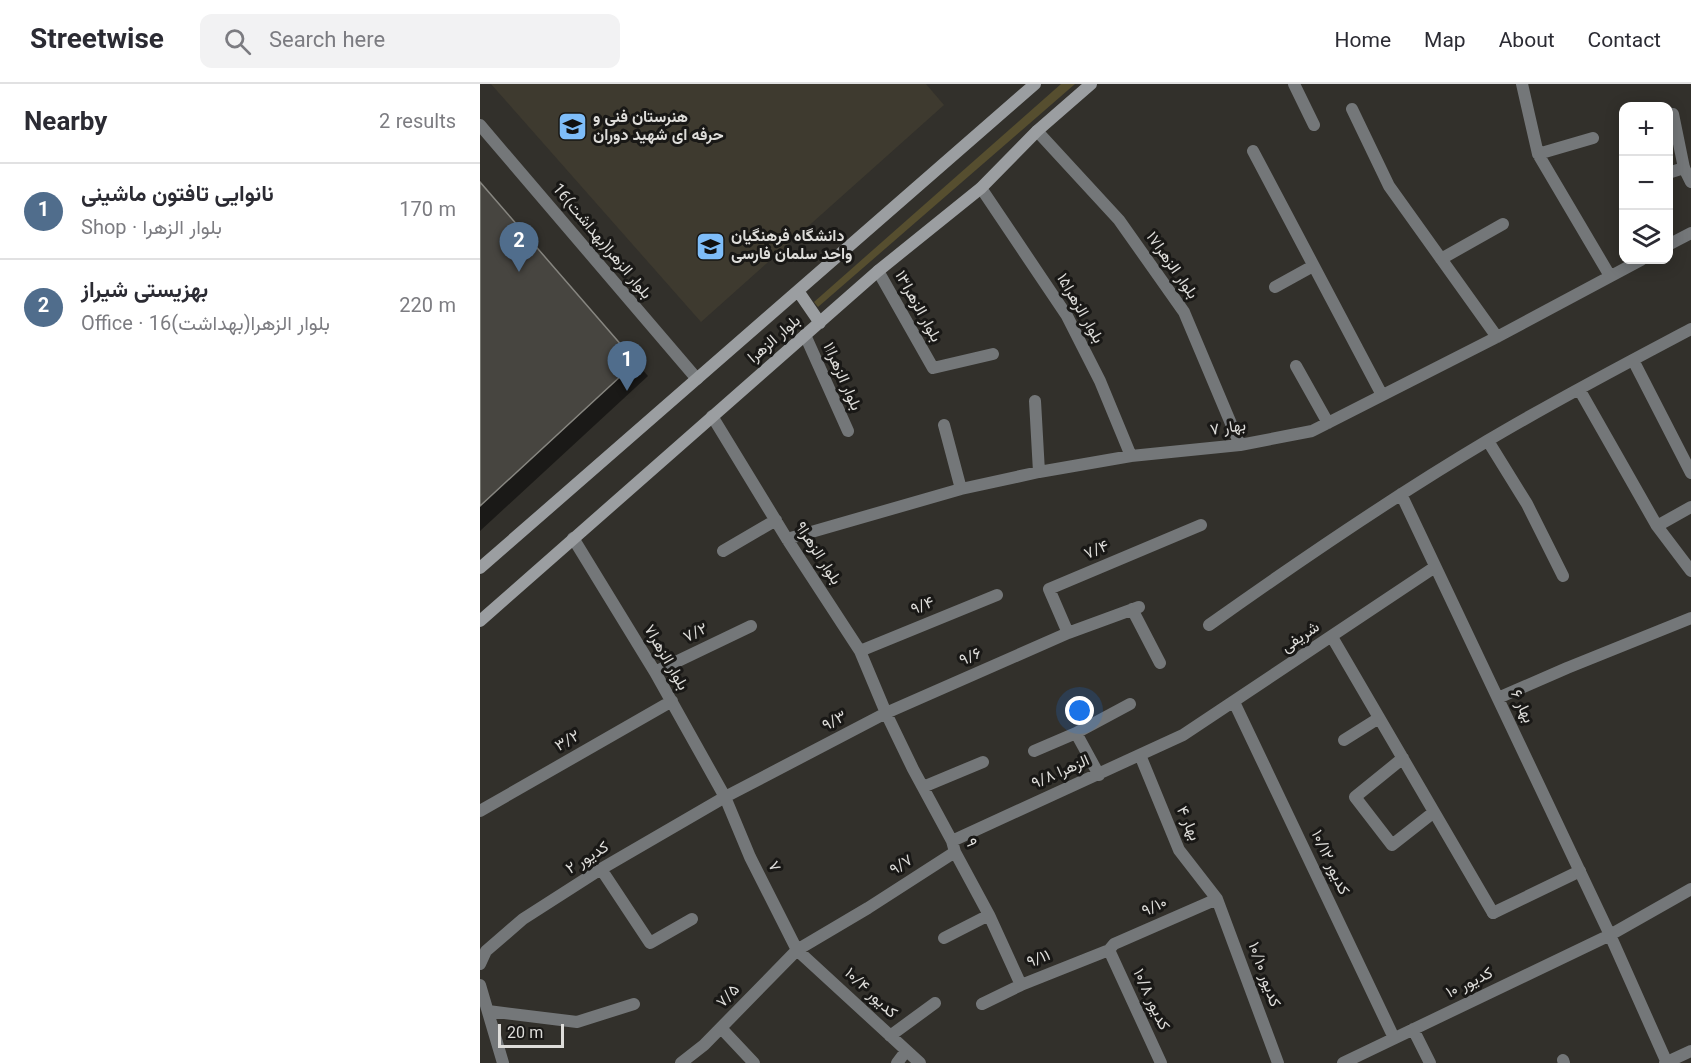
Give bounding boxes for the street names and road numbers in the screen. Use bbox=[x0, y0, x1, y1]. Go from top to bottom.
street label: 16بلوار الزهرا(بهداشت) bbox=[545, 178, 657, 306]
street label: بلوار الزهرا۱۷ bbox=[1138, 227, 1204, 305]
street label: بلوار الزهرا۱۳ bbox=[887, 267, 947, 347]
street label: بلوار الزهرا۱۵ bbox=[1049, 269, 1109, 349]
street label: بلوار الزهرا bbox=[743, 310, 807, 370]
street label: بلوار الزهرا۱۱ bbox=[815, 339, 867, 415]
street label: بهار ۷ bbox=[1208, 414, 1248, 444]
street label: بلوار الزهرا۹ bbox=[787, 517, 847, 591]
street label: ۷/۴ bbox=[1081, 535, 1113, 567]
street label: ۹/۴ bbox=[907, 591, 939, 623]
street label: شریفی bbox=[1277, 616, 1325, 660]
street label: ۷/۲ bbox=[680, 617, 712, 651]
street label: بلوار الزهرا۷ bbox=[636, 620, 694, 696]
street label: ۹/۶ bbox=[956, 642, 986, 674]
street label: بهار ۶ bbox=[1502, 686, 1540, 728]
street label: ۹/۳ bbox=[818, 705, 852, 739]
street label: ۳/۲ bbox=[551, 725, 585, 759]
street label: الزهرا ۹/۸ bbox=[1028, 749, 1094, 797]
street label: بهار ۴ bbox=[1168, 803, 1206, 845]
street label: کدیور ۱۰/۱۲ bbox=[1303, 826, 1355, 900]
street label: ۹ bbox=[957, 835, 983, 851]
street label: ۲ کدیور bbox=[562, 836, 614, 882]
street label: ۹/۷ bbox=[885, 849, 919, 883]
street label: ۷ bbox=[760, 857, 786, 877]
street label: ۹/۱۰ bbox=[1138, 891, 1172, 925]
street label: کدیور ۱۰/۱۰ bbox=[1240, 939, 1286, 1011]
street label: ۹/۱۱ bbox=[1024, 944, 1054, 976]
street label: کدیور ۱۰ bbox=[1442, 962, 1498, 1006]
street label: کدیور ۱۰/۴ bbox=[838, 963, 902, 1025]
street label: کدیور ۱۰/۸ bbox=[1125, 965, 1175, 1035]
street label: ۷/۵ bbox=[711, 979, 747, 1015]

